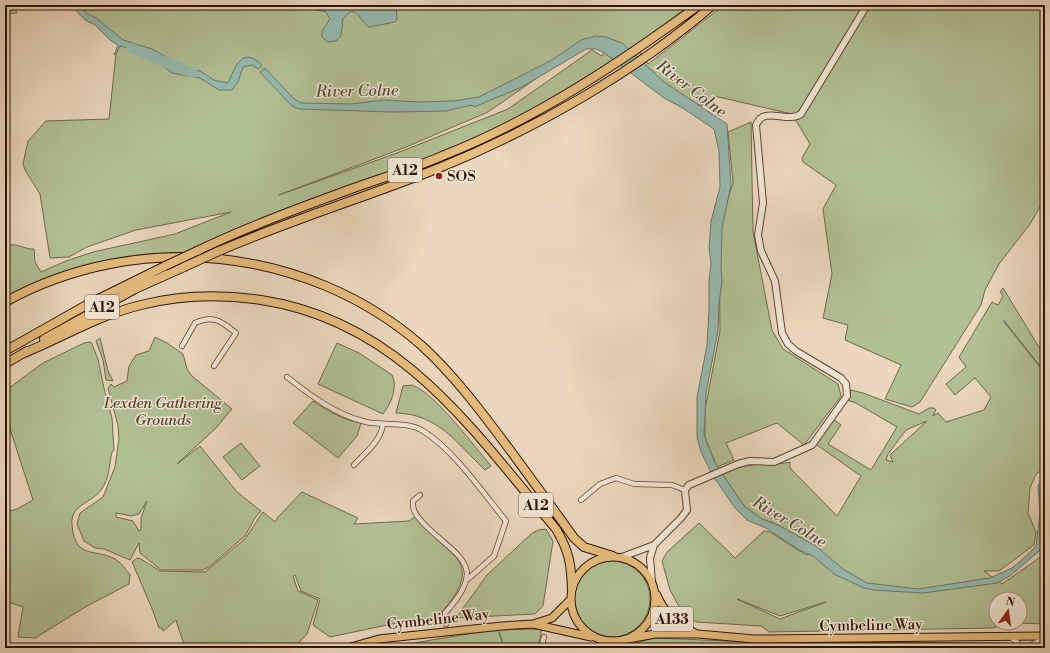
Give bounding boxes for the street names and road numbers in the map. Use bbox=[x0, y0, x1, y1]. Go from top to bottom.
road number: A12 bbox=[388, 158, 422, 182]
road number: A12 bbox=[85, 295, 119, 319]
road number: A12 bbox=[519, 493, 553, 517]
street label: Cymbeline Way bbox=[386, 605, 491, 634]
road number: A133 bbox=[651, 607, 693, 631]
street label: Cymbeline Way bbox=[819, 615, 923, 636]

